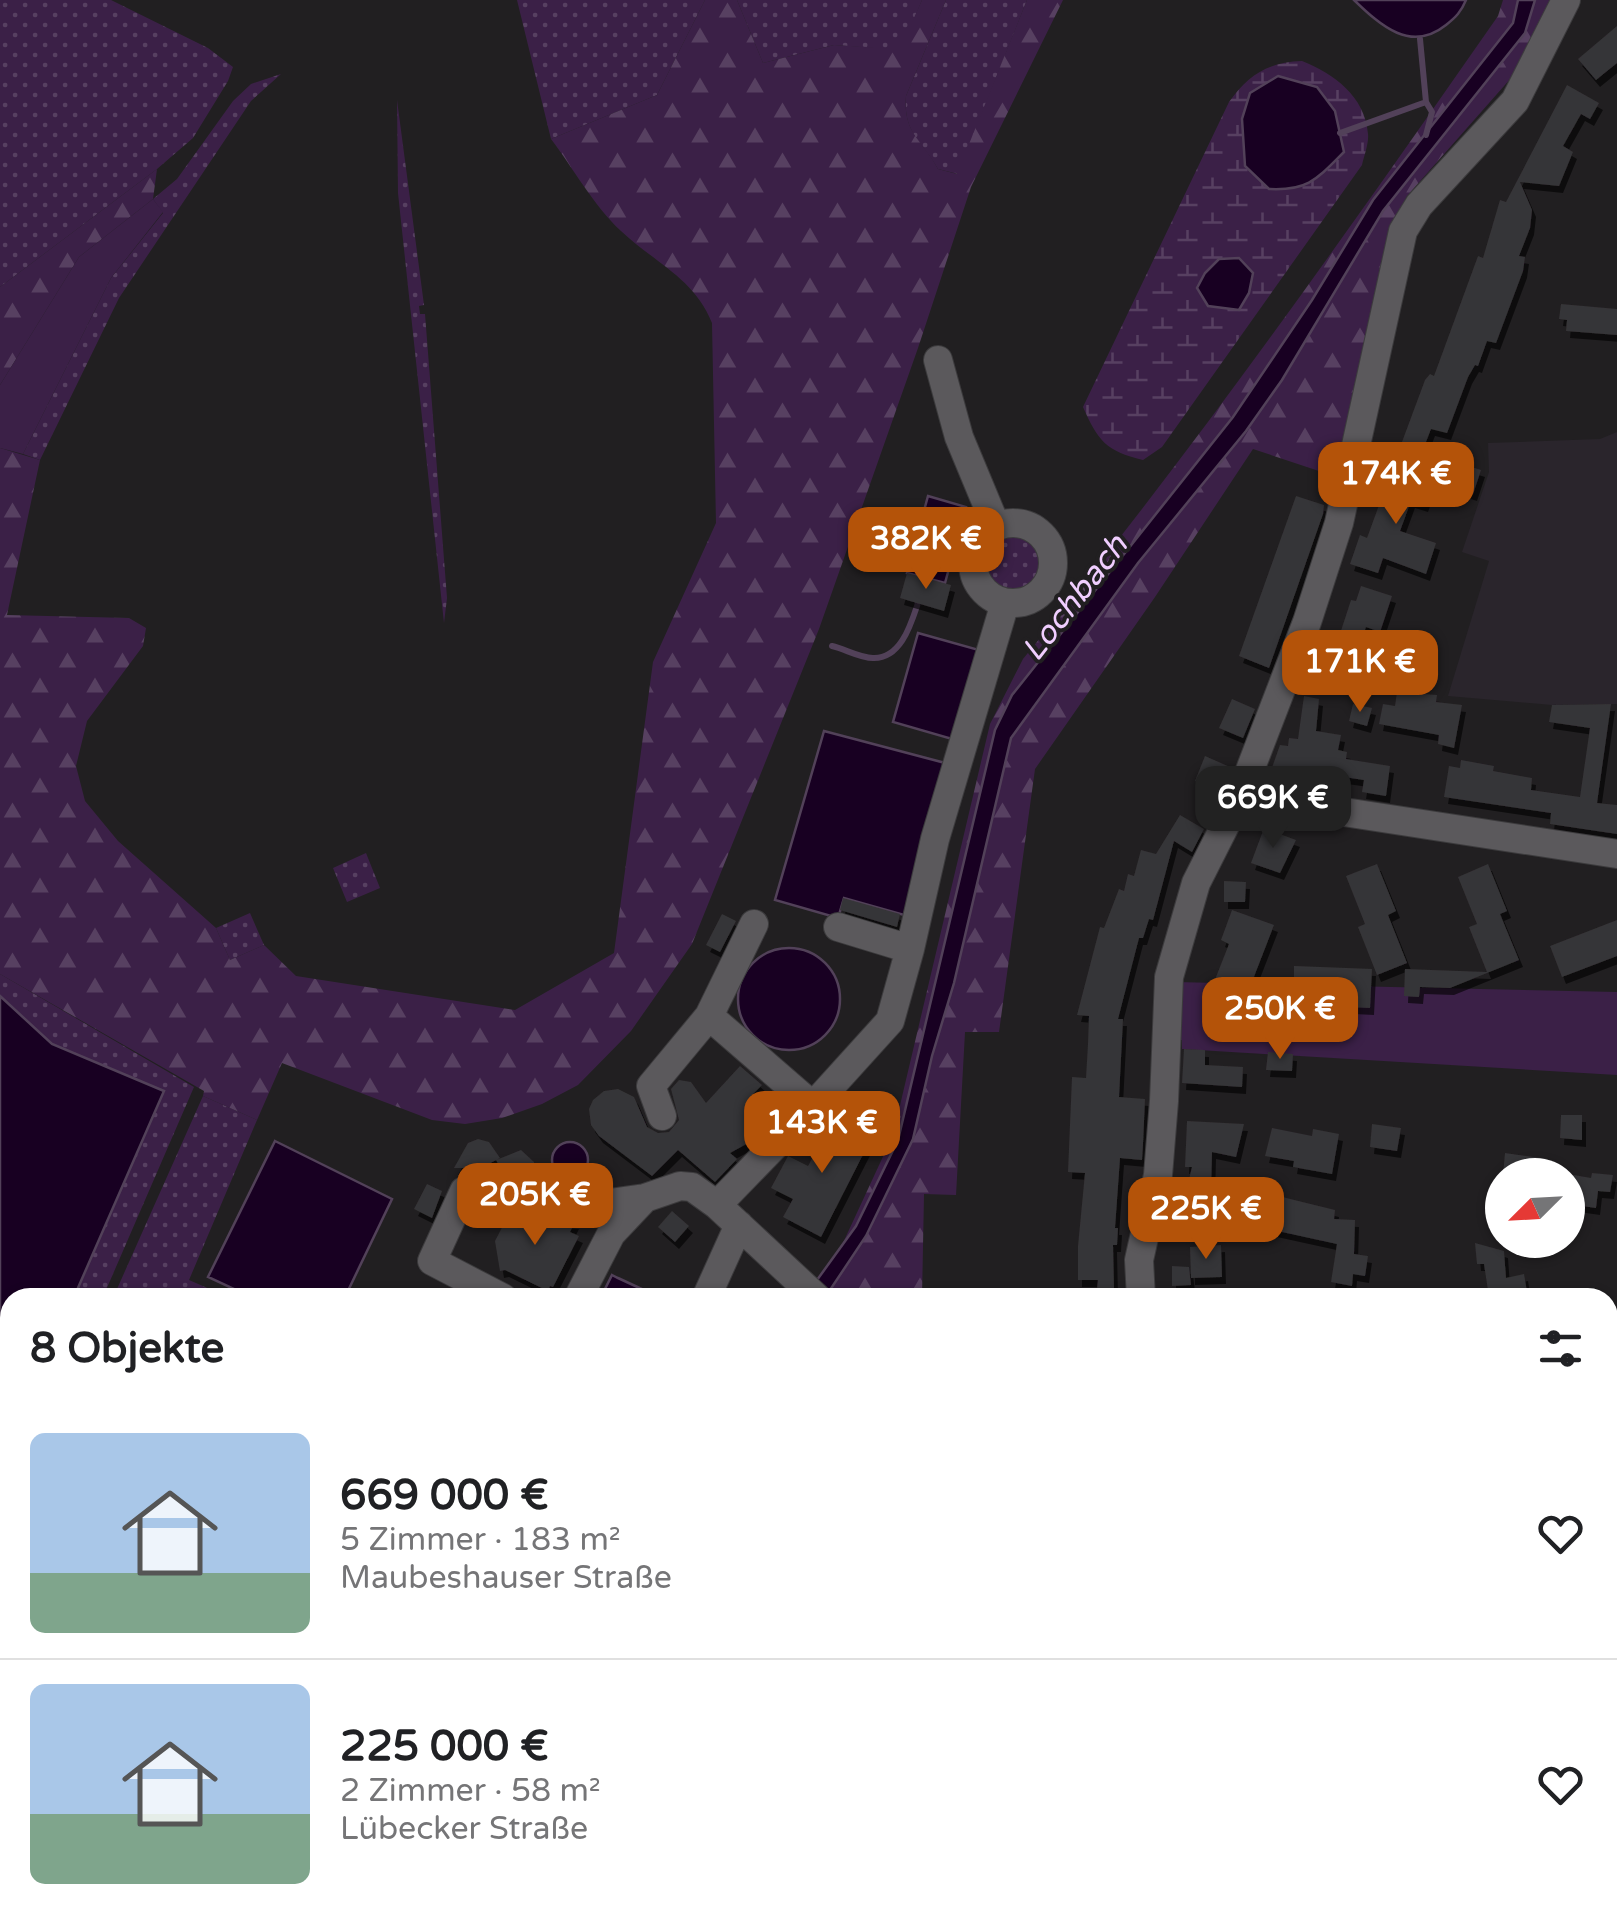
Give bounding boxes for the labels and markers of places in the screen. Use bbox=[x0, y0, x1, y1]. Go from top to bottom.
pin: 174K € bbox=[1315, 442, 1477, 527]
pin: 382K € bbox=[845, 507, 1007, 592]
pin: 171K € bbox=[1279, 630, 1441, 715]
pin: 669K € bbox=[1192, 766, 1354, 851]
pin: 250K € bbox=[1199, 977, 1361, 1062]
pin: 143K € bbox=[741, 1091, 903, 1176]
pin: 205K € bbox=[454, 1163, 616, 1248]
pin: 225K € bbox=[1125, 1177, 1287, 1262]

